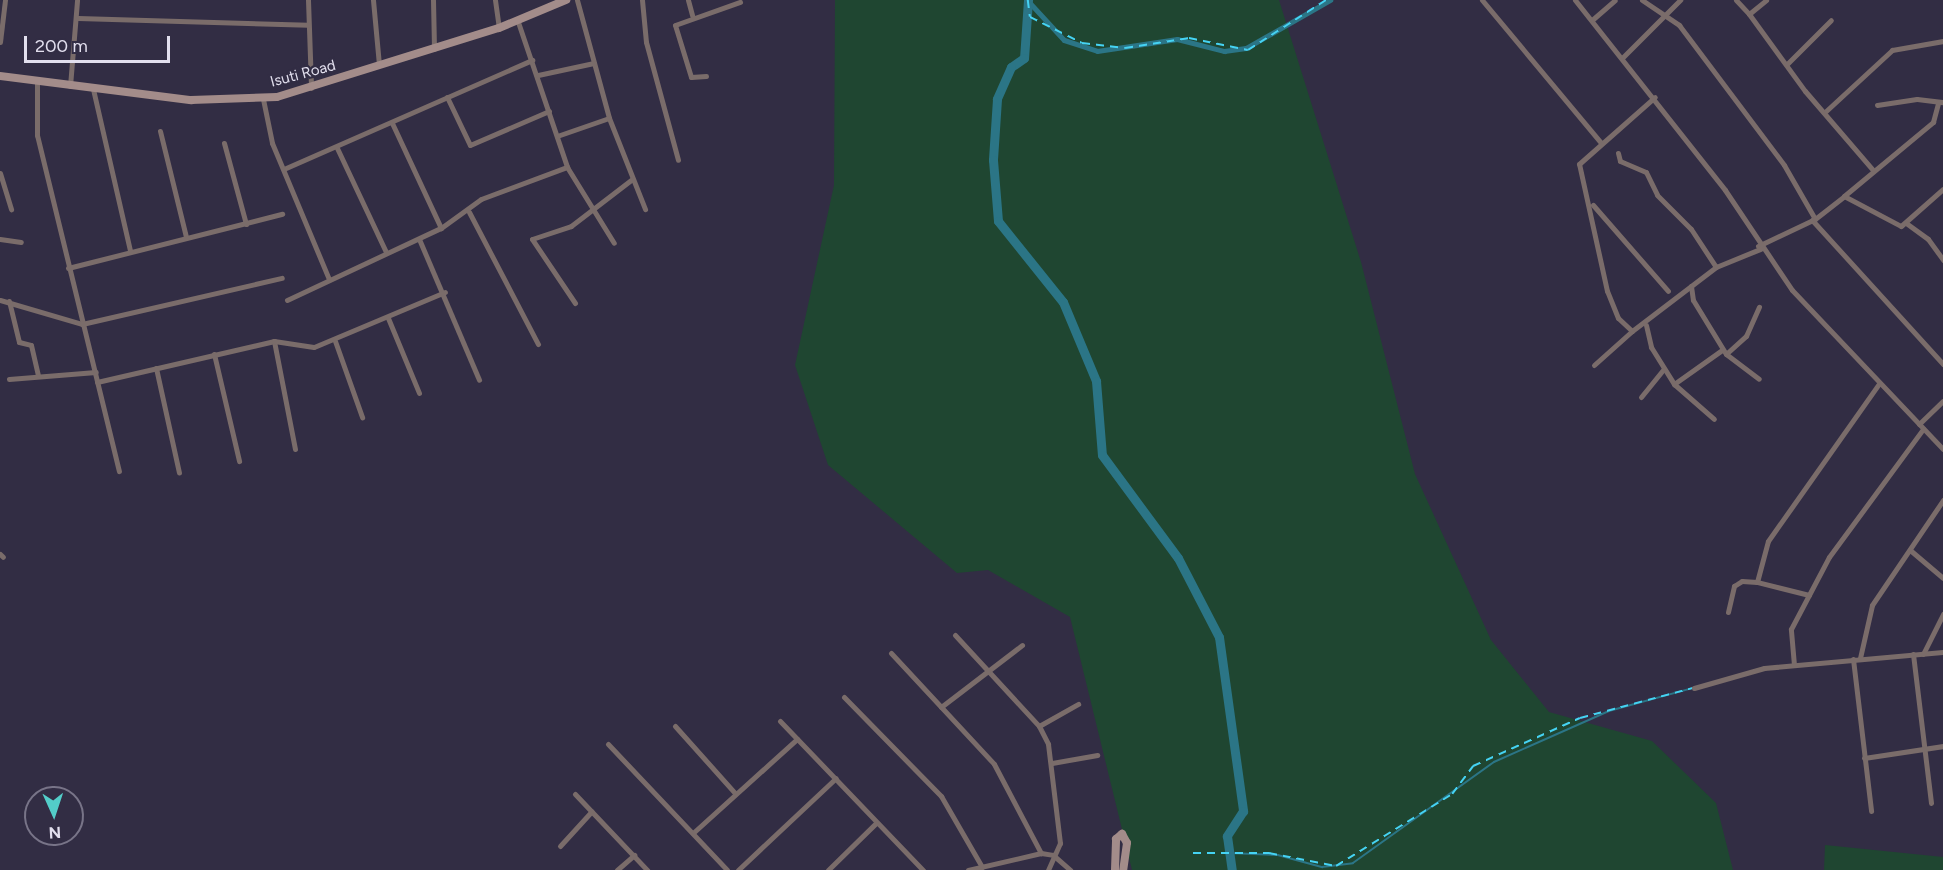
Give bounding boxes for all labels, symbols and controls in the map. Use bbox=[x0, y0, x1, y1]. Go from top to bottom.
scale bar bbox=[27, 24, 172, 62]
text: 200 m bbox=[35, 35, 88, 57]
street label: Isuti Road bbox=[268, 57, 338, 91]
north arrow bbox=[24, 786, 84, 846]
text: N bbox=[48, 823, 62, 842]

